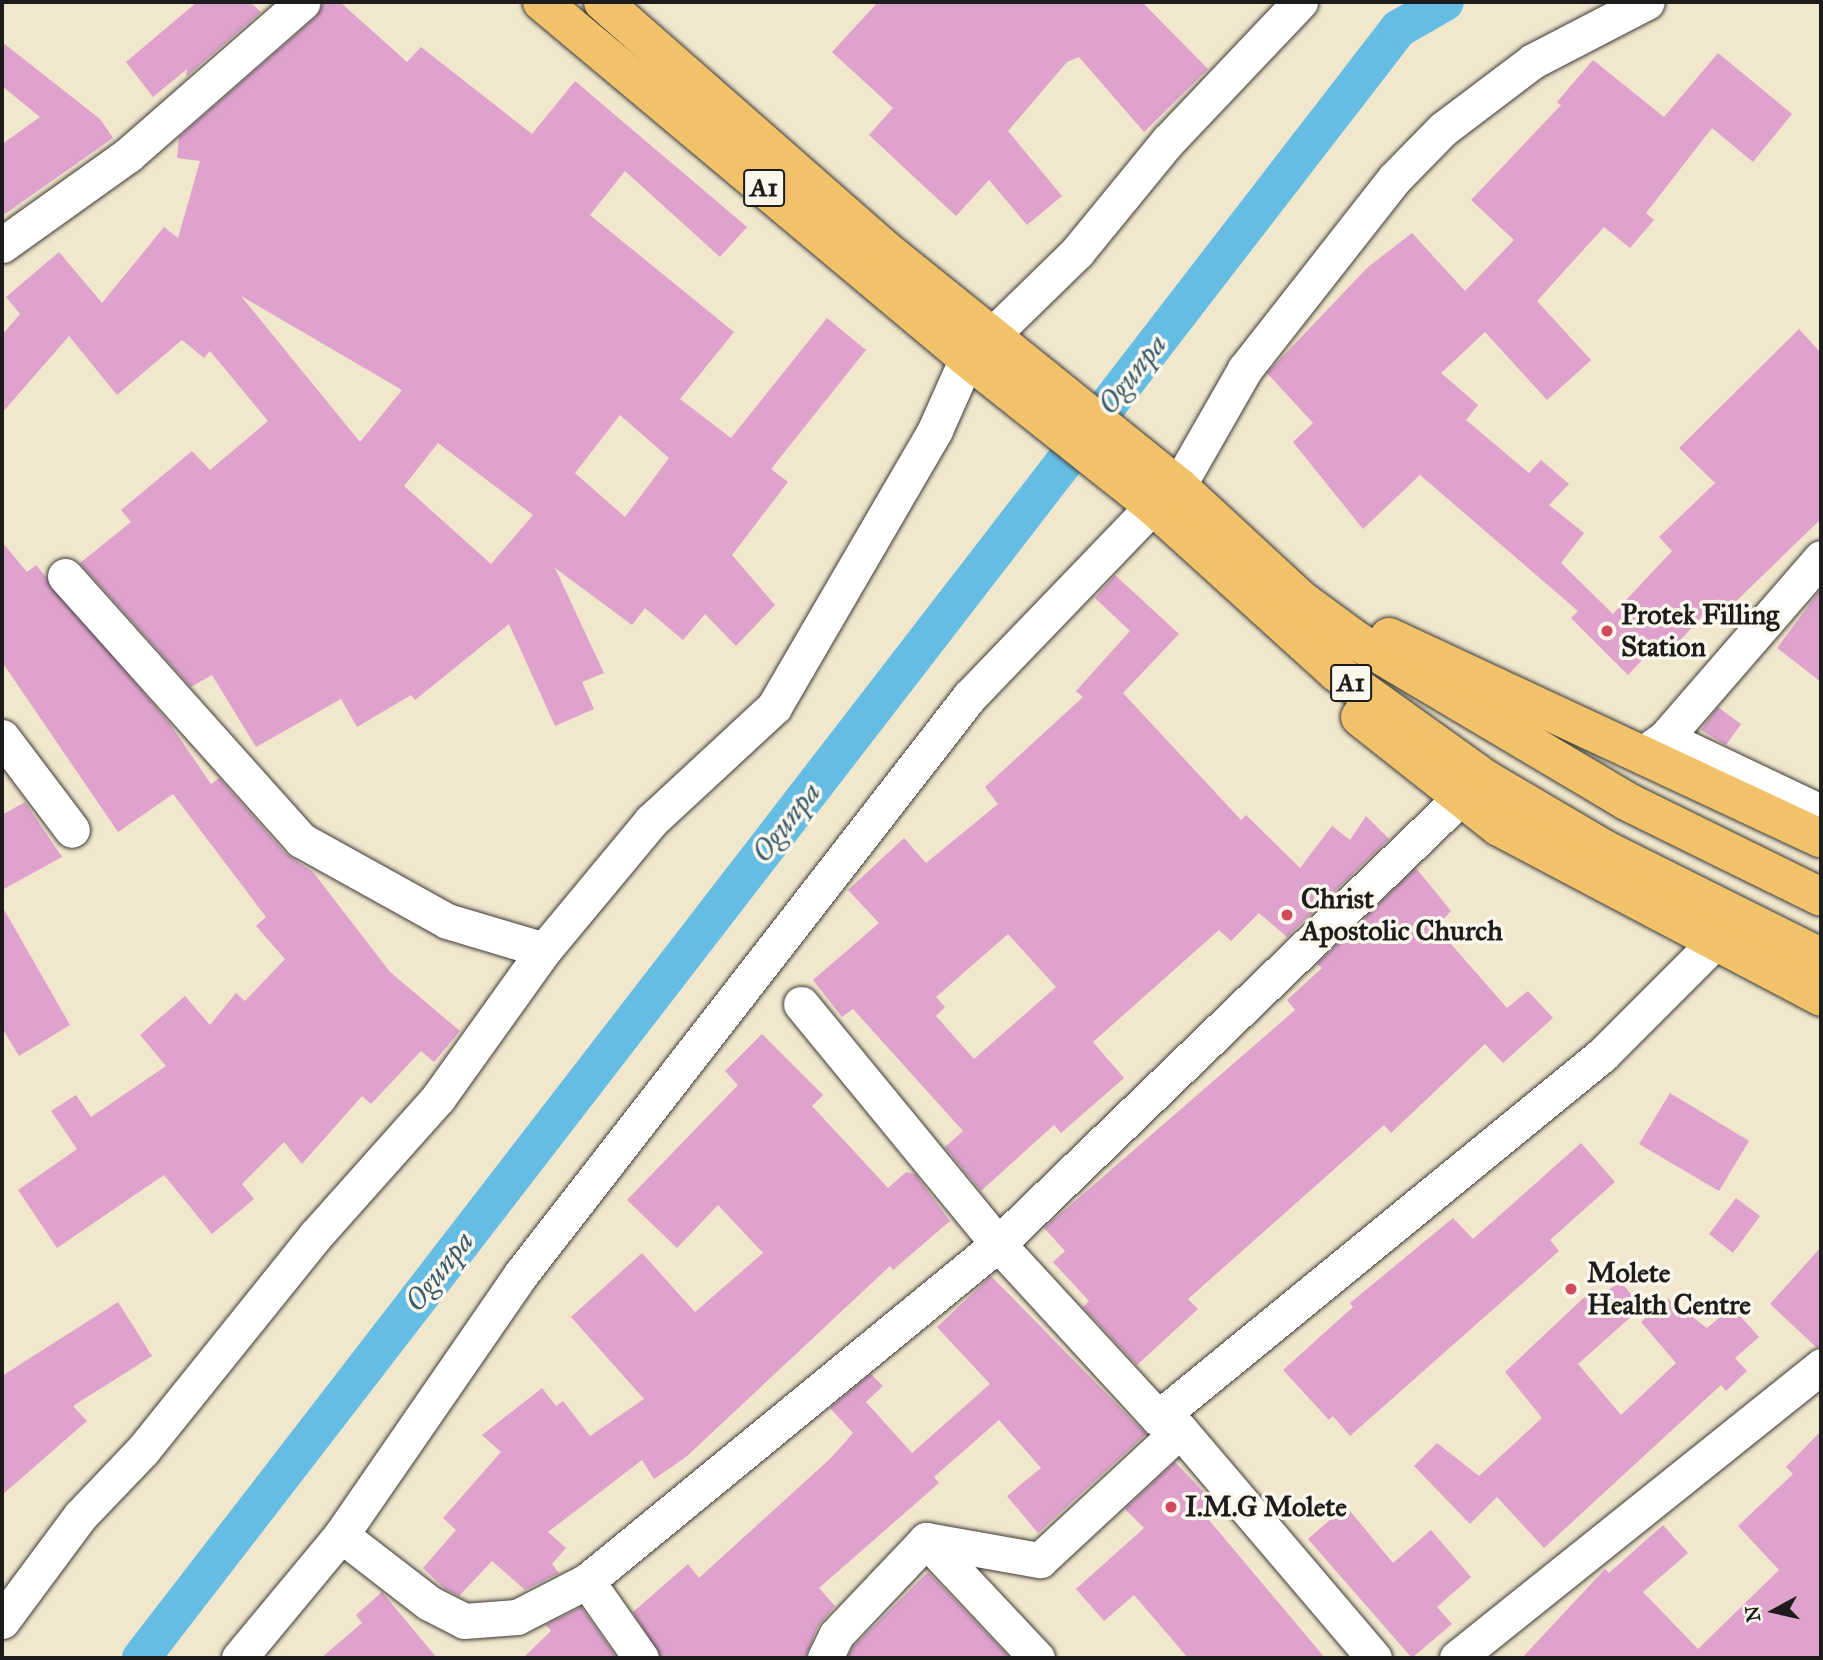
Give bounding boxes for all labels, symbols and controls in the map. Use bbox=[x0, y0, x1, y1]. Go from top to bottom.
road number: A1 bbox=[743, 166, 785, 210]
water label: Ogunpa bbox=[1090, 327, 1174, 421]
place label: Protek Filling Station bbox=[1621, 598, 1779, 664]
marker: Protek Filling Station bbox=[1599, 623, 1615, 639]
road number: A1 bbox=[1330, 660, 1372, 706]
water label: Ogunpa bbox=[744, 775, 828, 869]
place label: Christ Apostolic Church bbox=[1301, 882, 1503, 948]
marker: Christ Apostolic Church bbox=[1279, 907, 1295, 923]
water label: Ogunpa bbox=[397, 1224, 481, 1318]
place label: Molete Health Centre bbox=[1587, 1256, 1751, 1322]
marker: Molete Health Centre bbox=[1561, 1279, 1581, 1299]
place label: I.M.G Molete bbox=[1185, 1490, 1347, 1524]
marker: I.M.G Molete bbox=[1163, 1499, 1179, 1515]
north arrow bbox=[1739, 1576, 1809, 1646]
text: N bbox=[1740, 1604, 1765, 1624]

